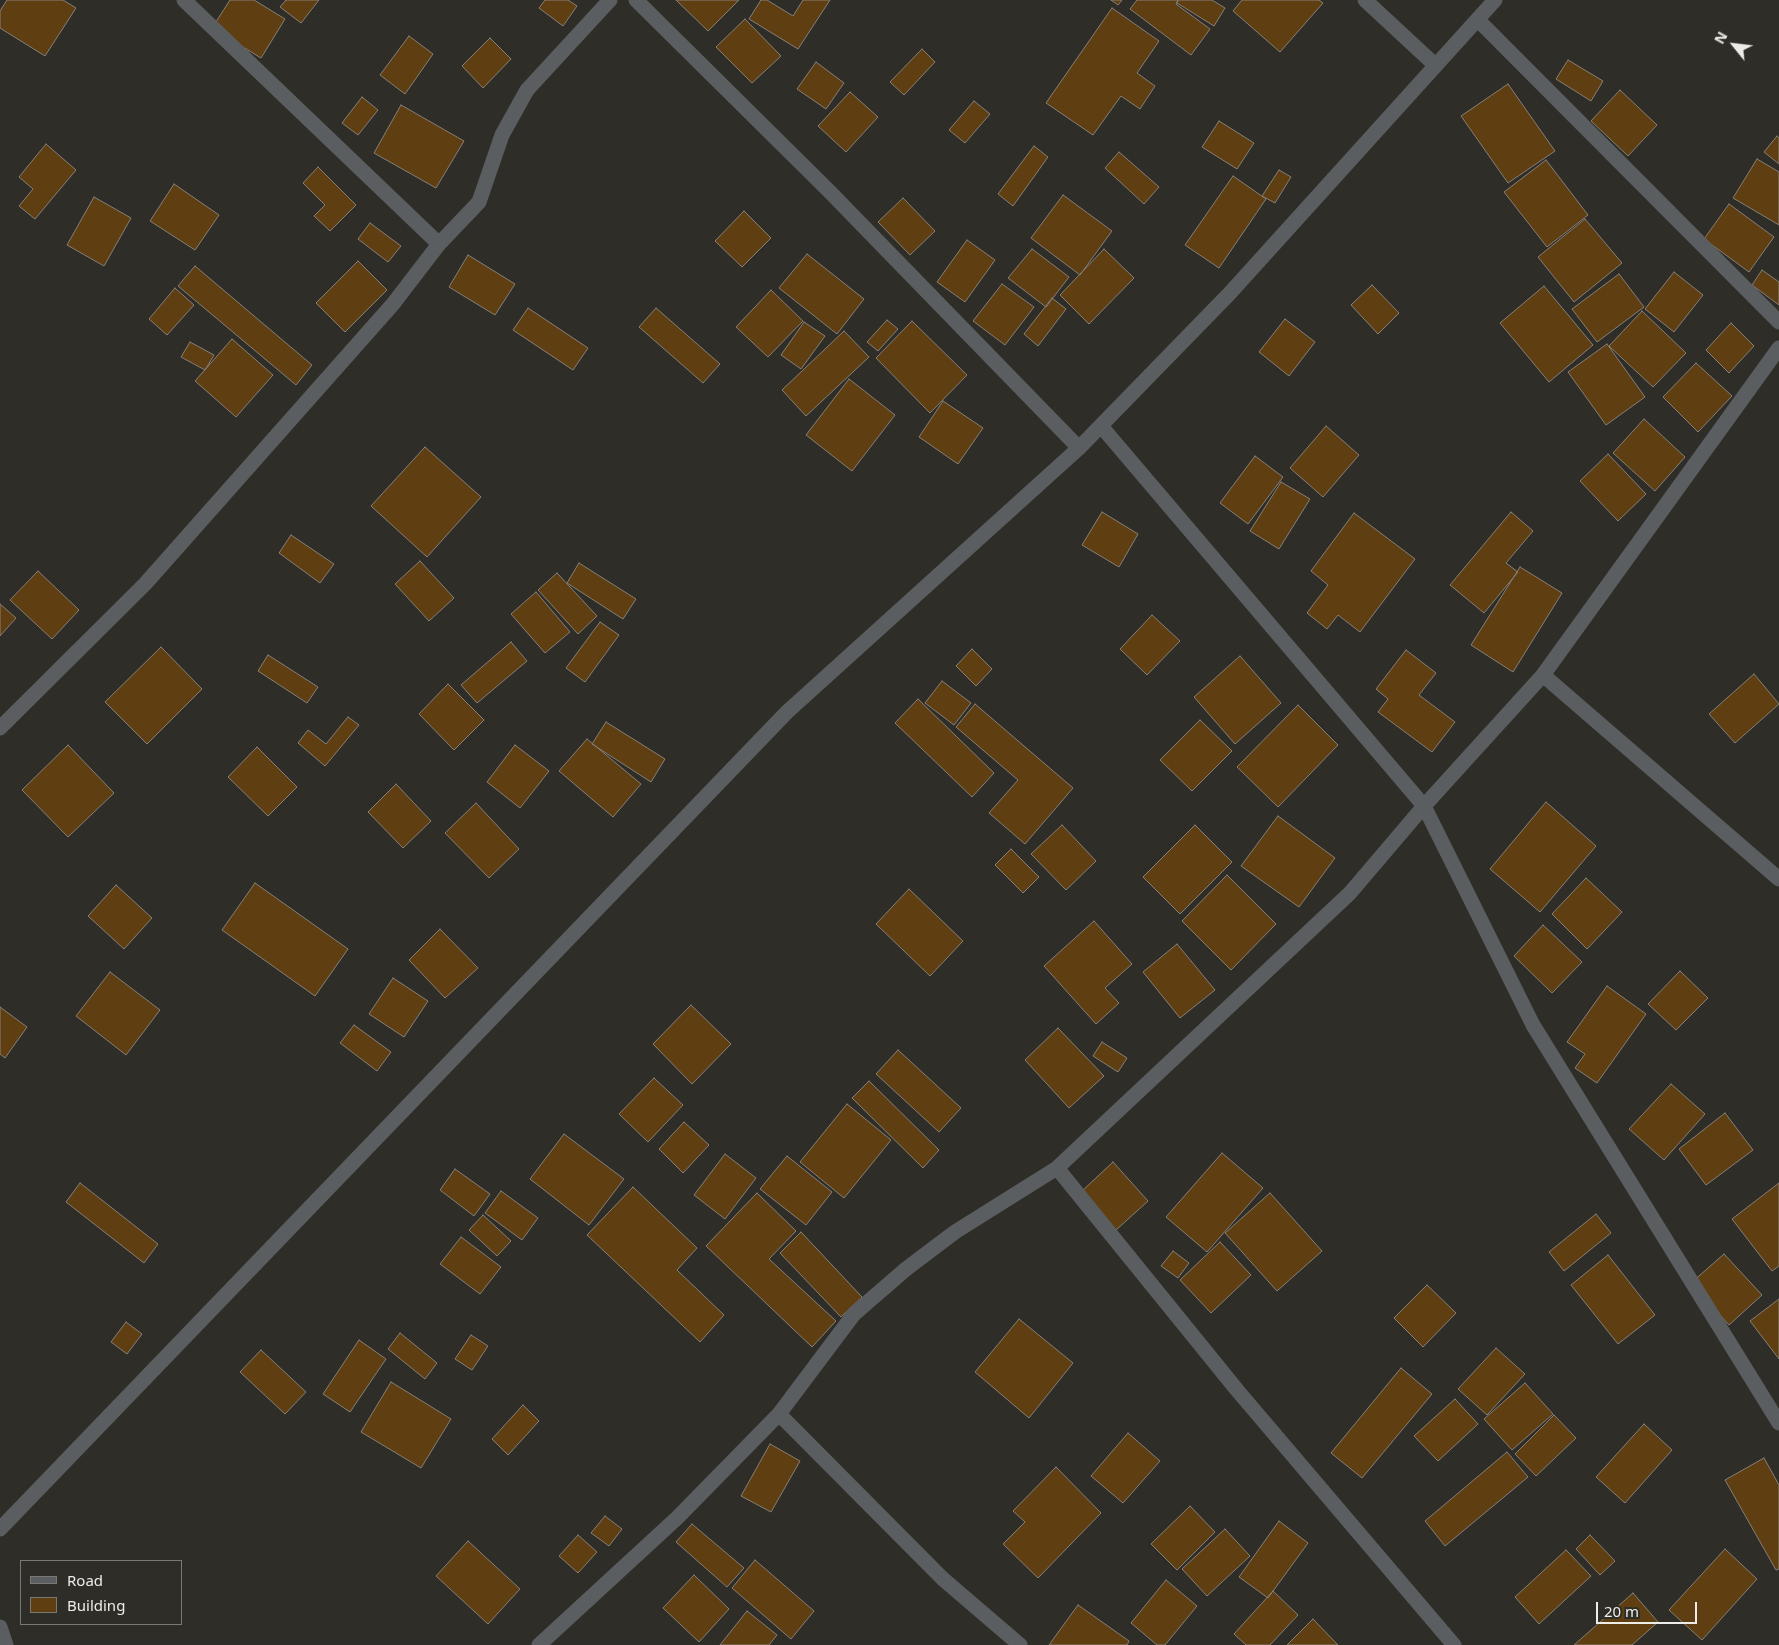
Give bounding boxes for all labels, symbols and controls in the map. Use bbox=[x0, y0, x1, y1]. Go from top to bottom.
north arrow bbox=[1709, 20, 1759, 70]
text: N bbox=[1709, 28, 1732, 47]
legend bbox=[20, 1560, 182, 1625]
text: Road bbox=[67, 1570, 103, 1590]
scale bar bbox=[1599, 1592, 1700, 1624]
text: Building bbox=[67, 1595, 125, 1615]
text: 20 m bbox=[1604, 1601, 1639, 1621]

